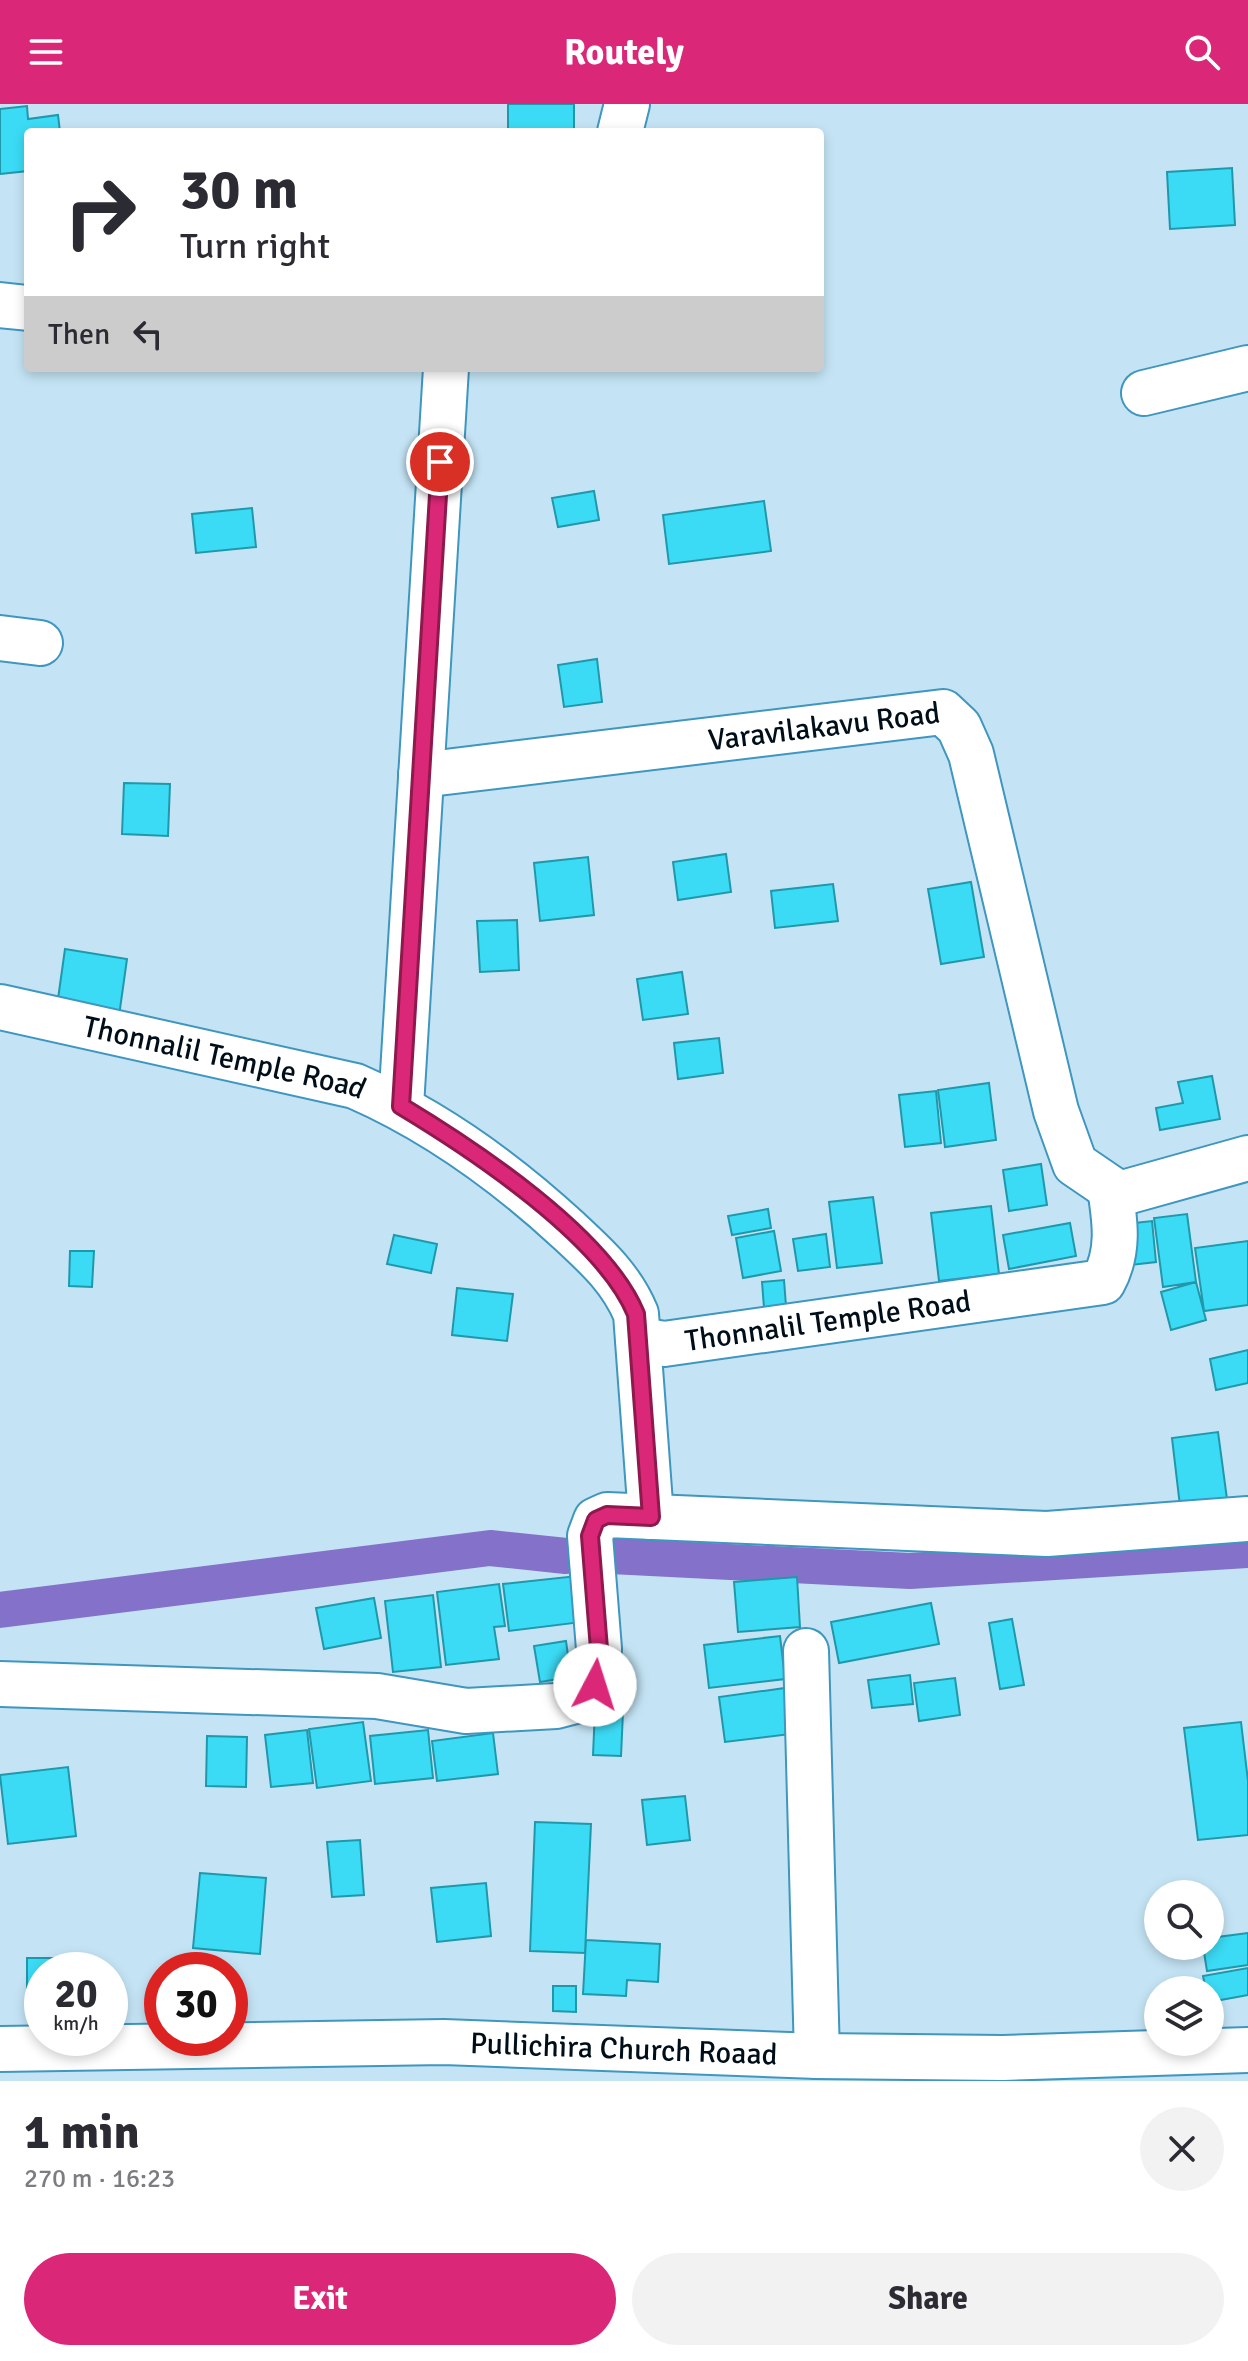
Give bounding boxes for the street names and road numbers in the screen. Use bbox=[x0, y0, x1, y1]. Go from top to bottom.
street label: Varavilakavu Road bbox=[706, 695, 942, 759]
street label: Thonnalil Temple Road bbox=[80, 1008, 372, 1108]
street label: Thonnalil Temple Road bbox=[683, 1283, 973, 1360]
street label: Pullichira Church Roaad bbox=[469, 2025, 778, 2074]

